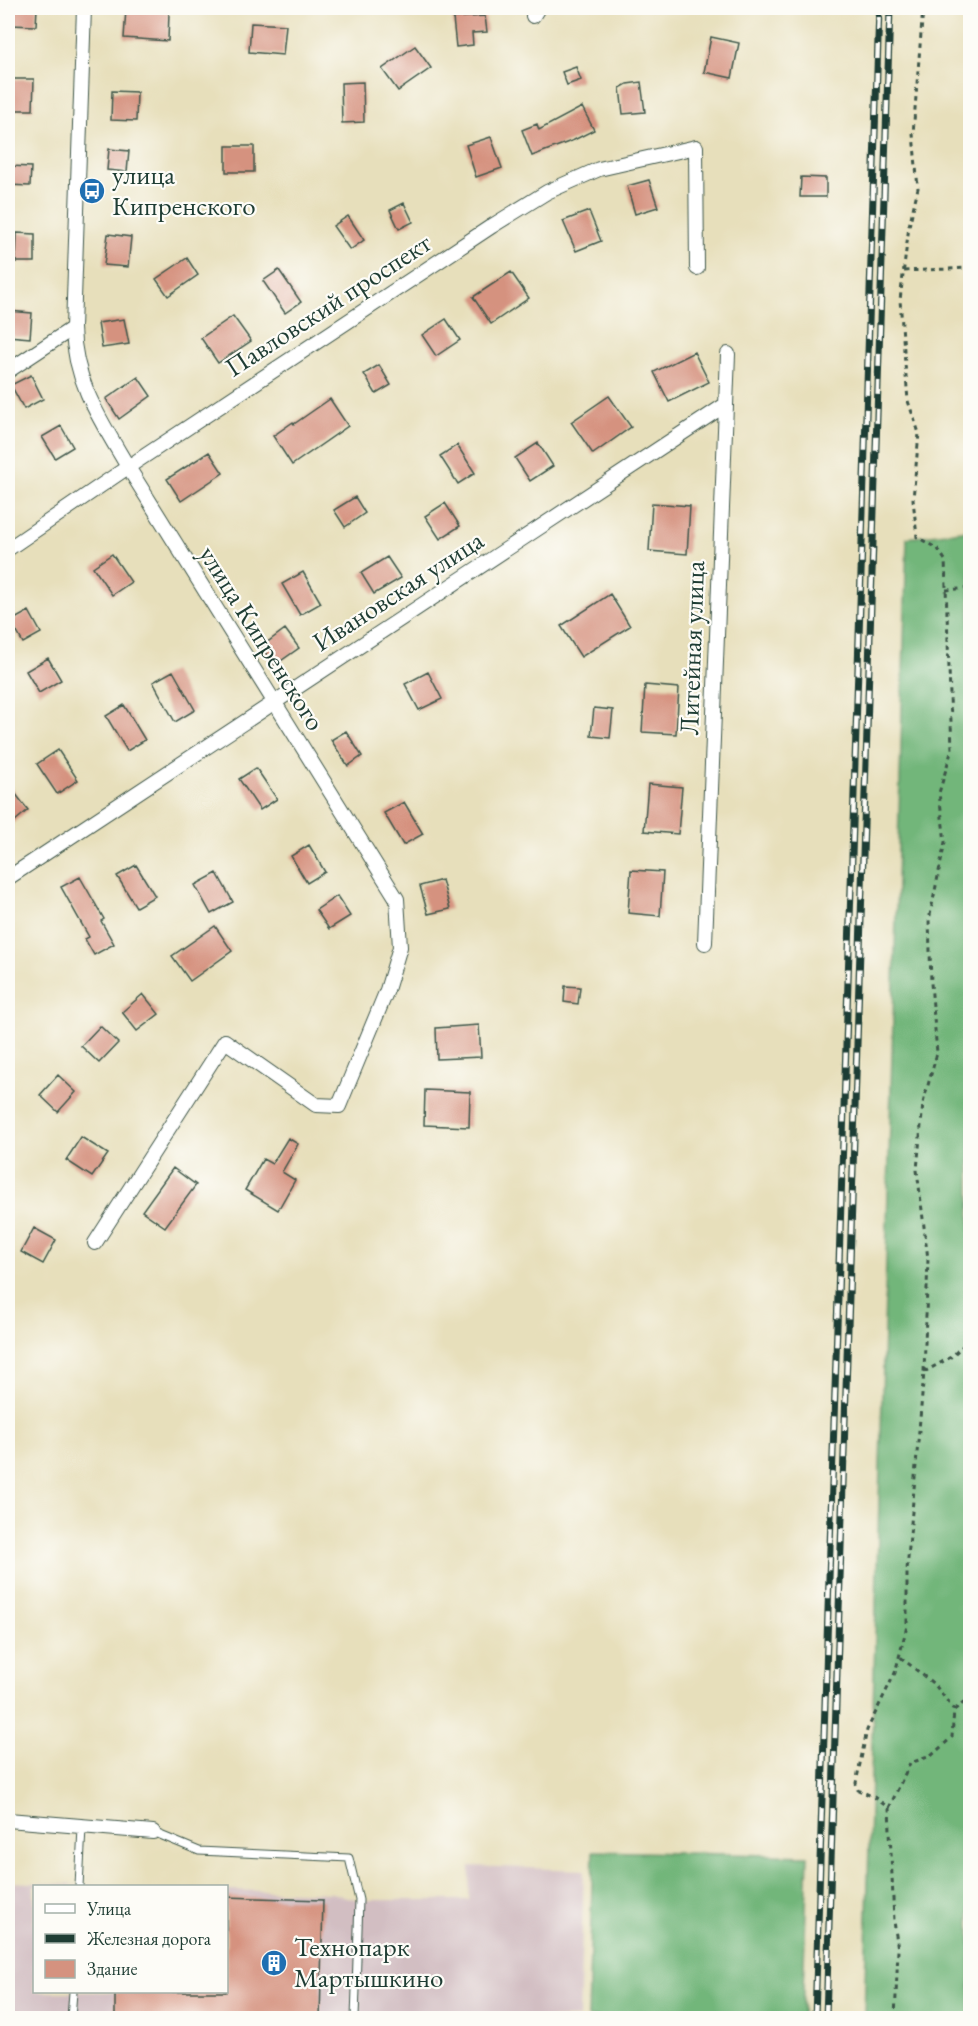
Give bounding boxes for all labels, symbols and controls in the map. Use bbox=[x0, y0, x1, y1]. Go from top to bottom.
place label: улица Кипренского bbox=[112, 157, 256, 223]
bus stop icon: улица Кипренского bbox=[77, 176, 107, 206]
street label: Павловский проспект bbox=[218, 225, 437, 384]
street label: Ивановская улица bbox=[306, 522, 490, 659]
street label: улица Кипренского bbox=[191, 539, 333, 737]
street label: Литейная улица bbox=[671, 560, 712, 736]
legend bbox=[33, 1885, 228, 1993]
text: Улица bbox=[86, 1897, 132, 1920]
text: Железная дорога bbox=[86, 1927, 212, 1950]
place label: Технопарк Мартышкино bbox=[294, 1929, 443, 1995]
building icon: Технопарк Мартышкино bbox=[259, 1948, 289, 1978]
text: Здание bbox=[87, 1957, 137, 1980]

